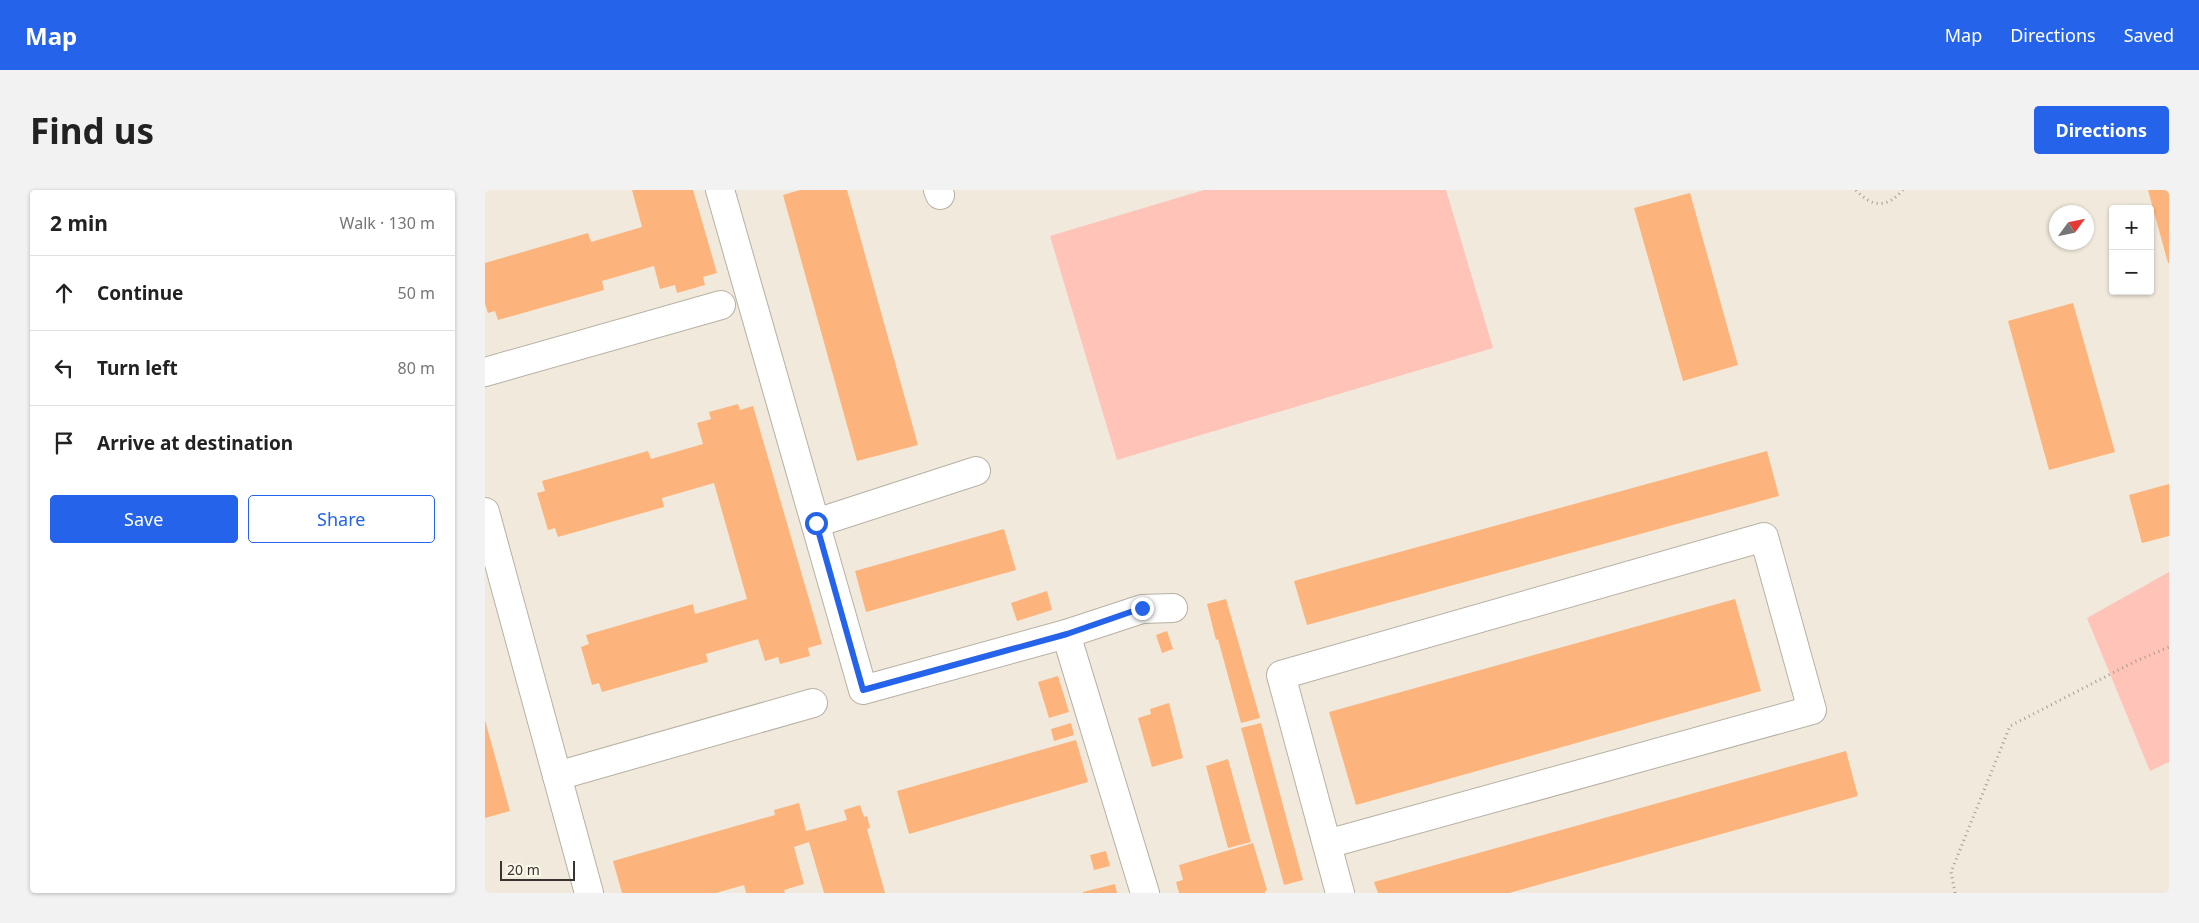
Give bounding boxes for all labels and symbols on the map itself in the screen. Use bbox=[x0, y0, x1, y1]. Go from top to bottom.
north arrow bbox=[2049, 205, 2094, 250]
route start bbox=[805, 512, 828, 535]
route end bbox=[1131, 597, 1154, 620]
scale bar bbox=[500, 858, 575, 881]

